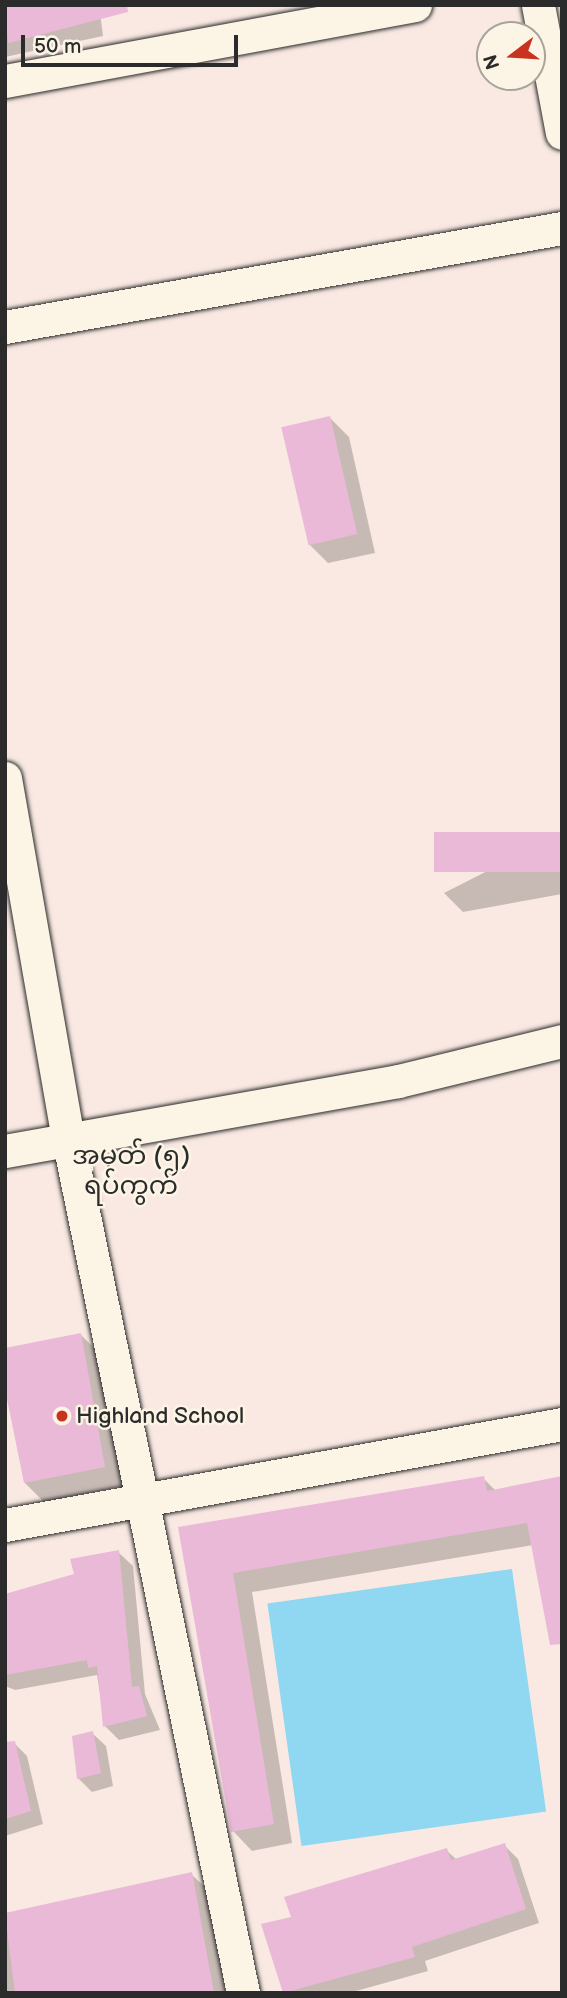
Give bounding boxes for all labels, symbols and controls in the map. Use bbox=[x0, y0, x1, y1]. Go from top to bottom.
scale bar bbox=[24, 21, 242, 65]
north arrow bbox=[476, 21, 546, 91]
text: 50 m bbox=[34, 34, 81, 59]
text: N bbox=[479, 52, 505, 72]
district label: အမှတ် (၅) ရပ်ကွက် bbox=[72, 1141, 190, 1202]
place label: Highland School bbox=[76, 1402, 245, 1430]
marker: Highland School bbox=[54, 1408, 70, 1424]

